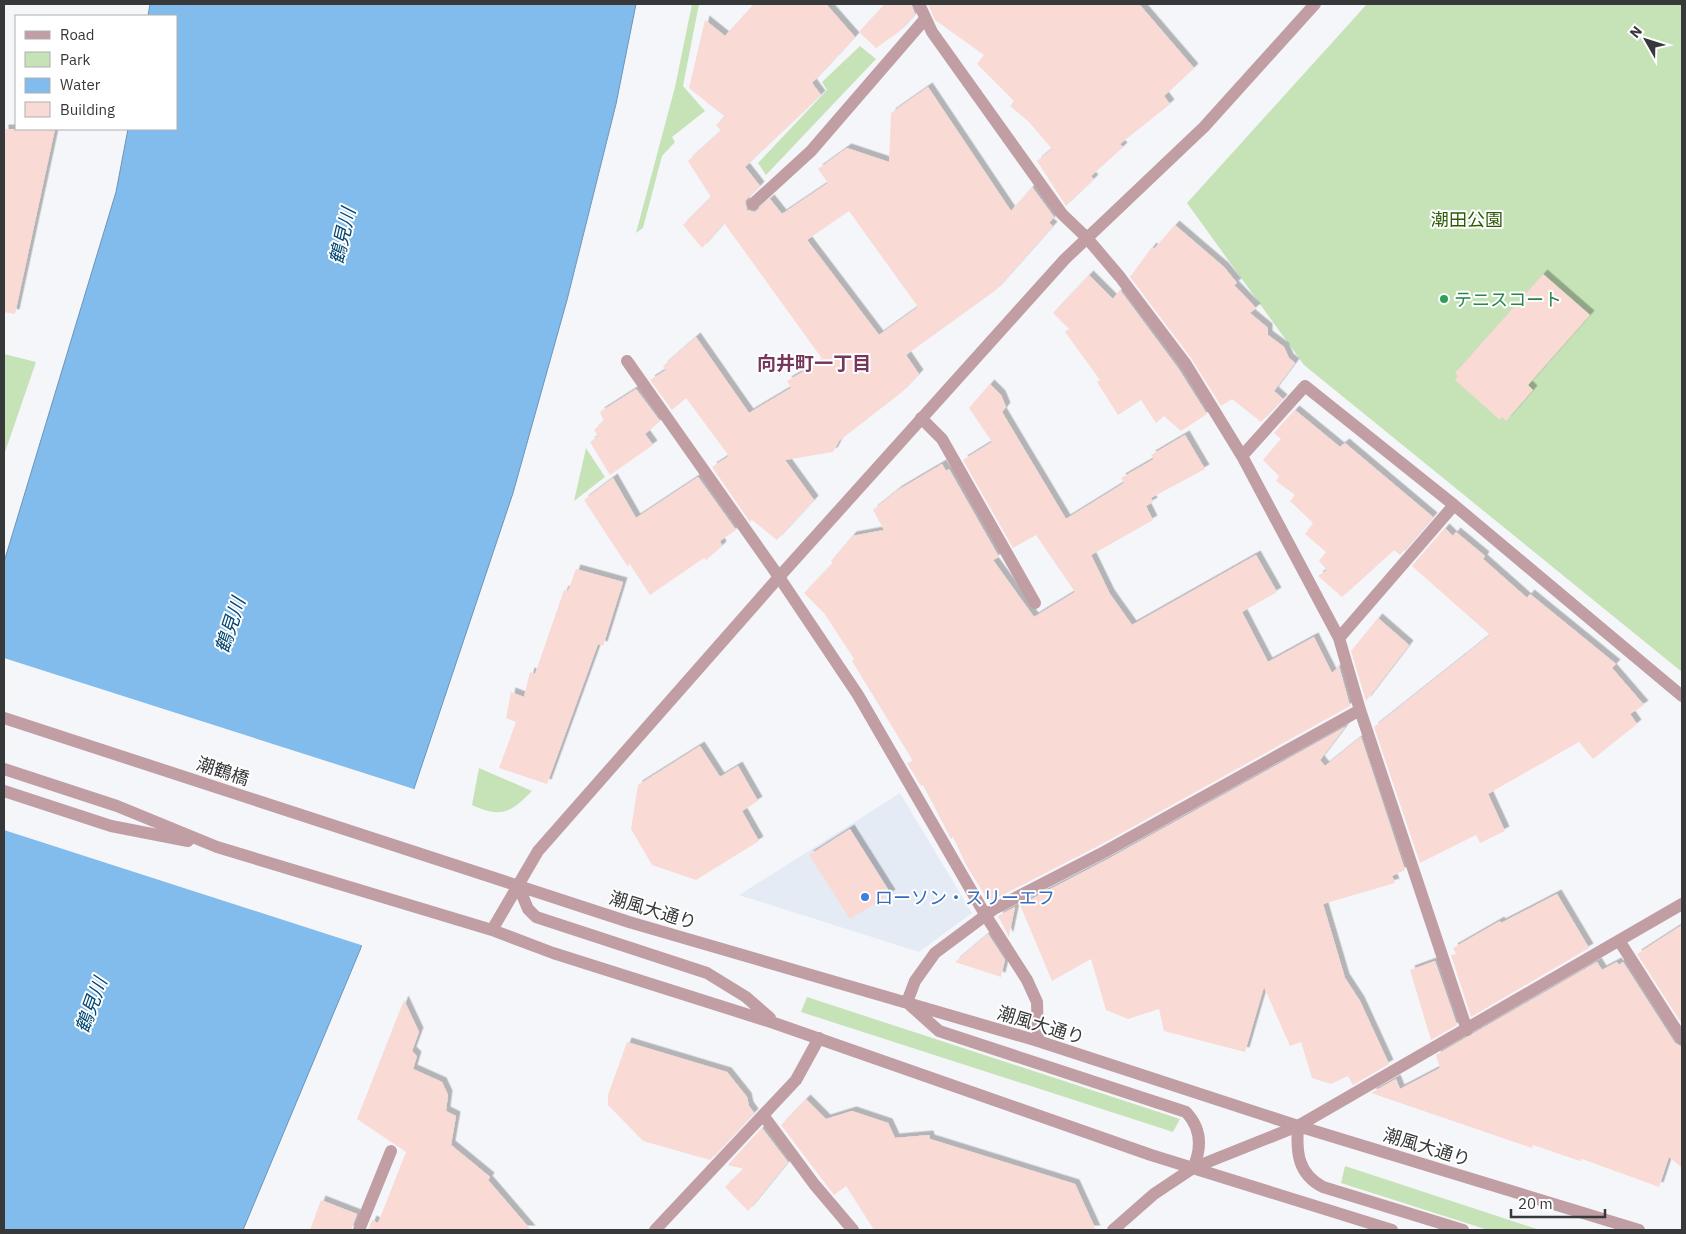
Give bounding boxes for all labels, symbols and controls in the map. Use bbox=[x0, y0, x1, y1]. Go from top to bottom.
legend bbox=[15, 15, 178, 130]
north arrow bbox=[1621, 15, 1671, 65]
text: N bbox=[1626, 22, 1646, 41]
text: Road bbox=[60, 25, 95, 44]
text: Park bbox=[60, 50, 90, 69]
text: Water bbox=[60, 75, 101, 94]
text: Building bbox=[60, 100, 115, 119]
water label: 鶴見川 bbox=[324, 204, 361, 266]
park label: 潮田公園 bbox=[1431, 208, 1503, 231]
place label: テニスコート bbox=[1454, 288, 1562, 311]
marker: テニスコート bbox=[1438, 293, 1450, 305]
district label: 向井町一丁目 bbox=[757, 351, 871, 375]
water label: 鶴見川 bbox=[210, 592, 251, 656]
street label: 潮鶴橋 bbox=[194, 752, 252, 790]
street label: 潮風大通り bbox=[607, 886, 699, 934]
place label: ローソン・スリーエフ bbox=[875, 886, 1055, 909]
marker: ローソン・スリーエフ bbox=[859, 891, 871, 903]
water label: 鶴見川 bbox=[70, 972, 113, 1036]
street label: 潮風大通り bbox=[995, 1001, 1087, 1049]
street label: 潮風大通り bbox=[1381, 1123, 1473, 1171]
scale bar bbox=[1511, 1186, 1605, 1218]
text: 20 m bbox=[1518, 1194, 1553, 1213]

